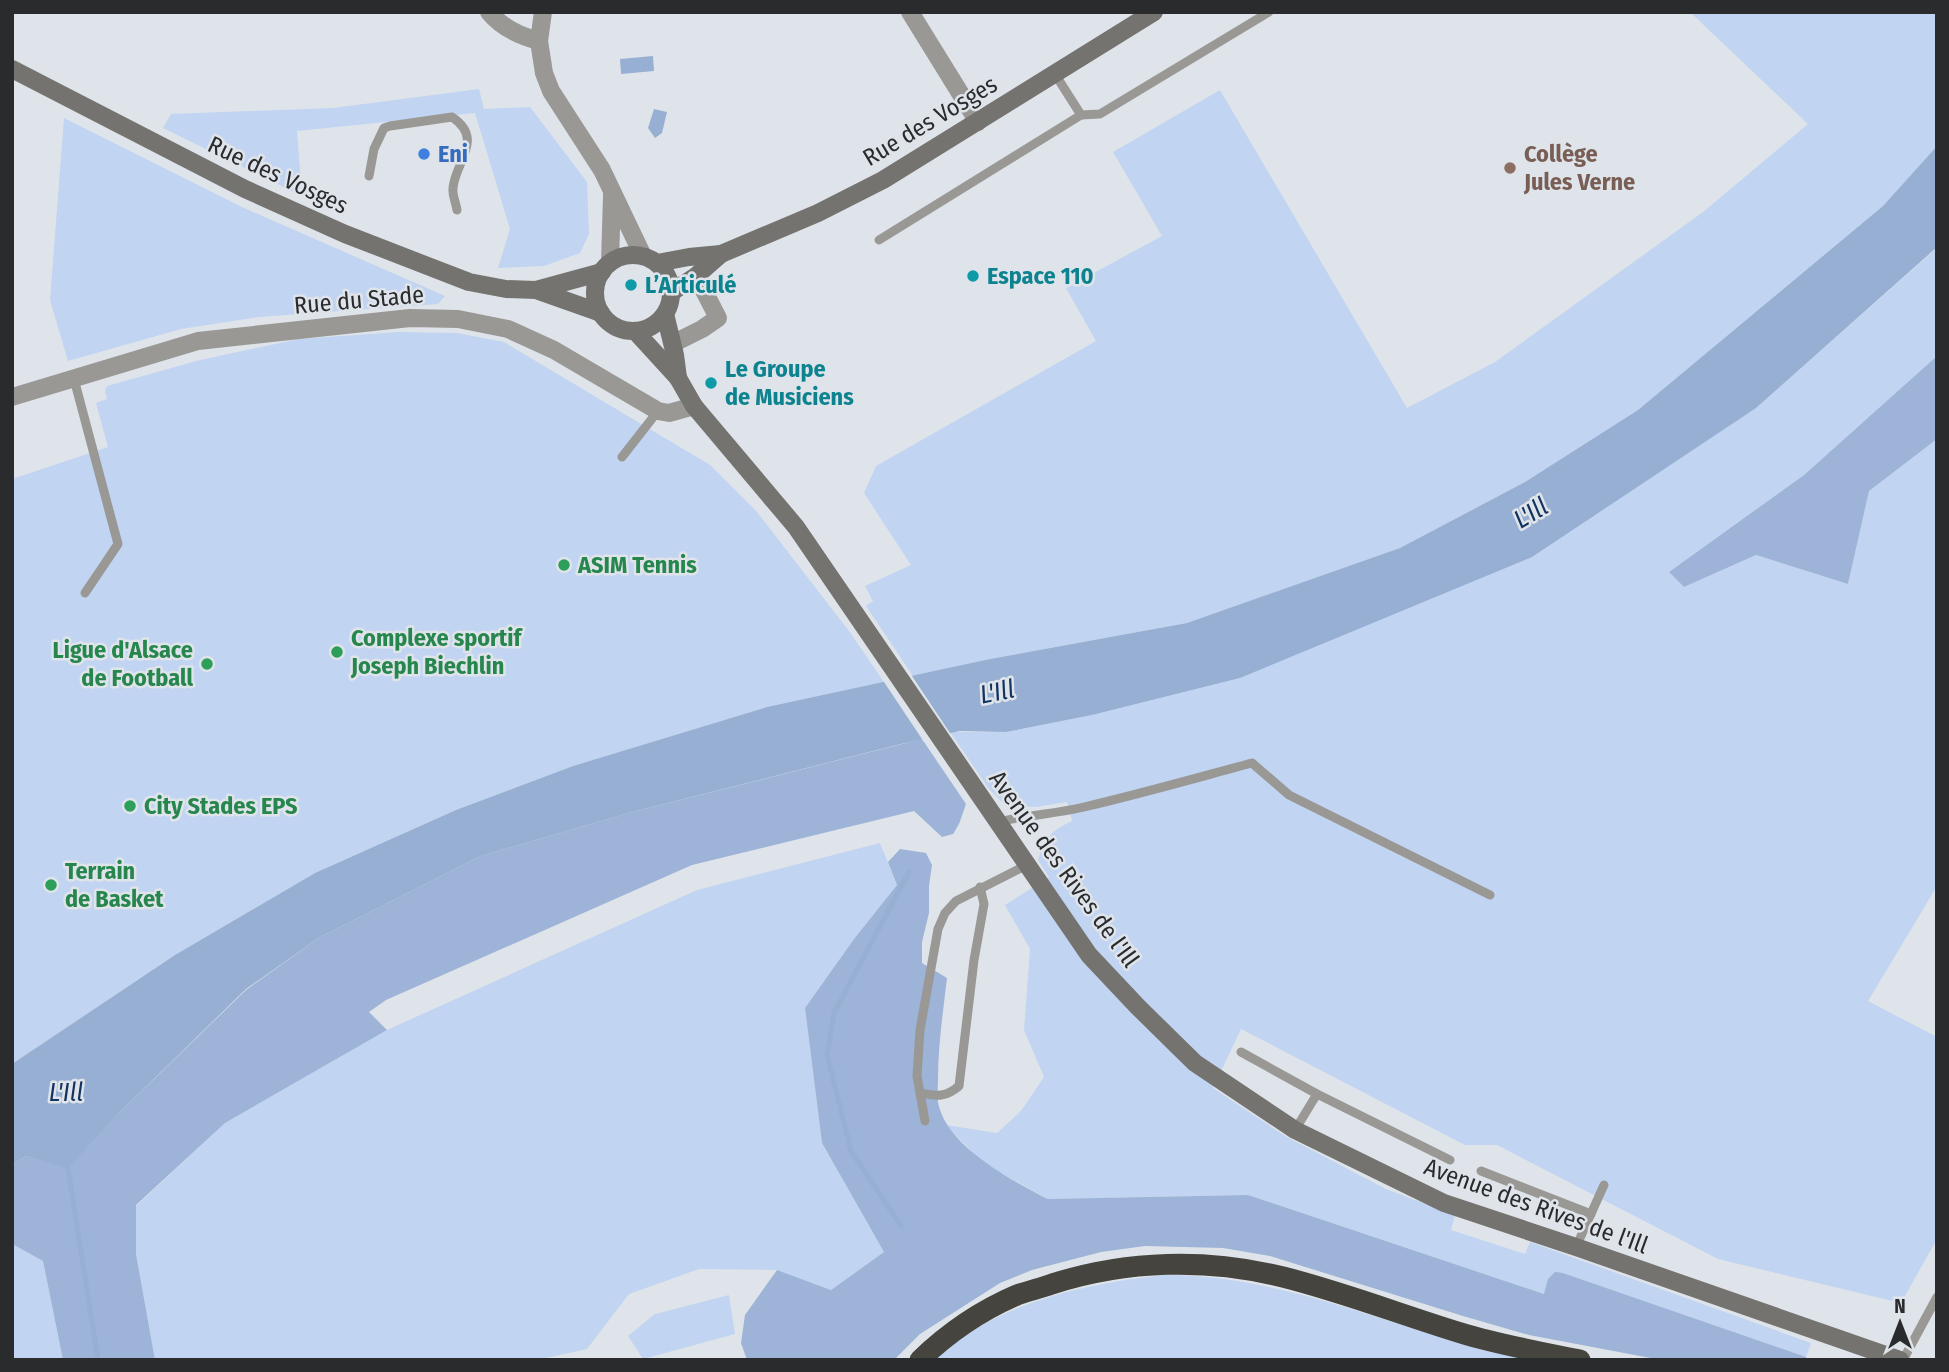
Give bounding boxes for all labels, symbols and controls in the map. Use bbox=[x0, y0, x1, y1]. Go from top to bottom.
street label: Rue des Vosges bbox=[858, 70, 1002, 172]
street label: Rue des Vosges bbox=[204, 130, 352, 220]
place label: Eni bbox=[438, 140, 468, 168]
place label: Collège Jules Verne bbox=[1523, 140, 1635, 196]
marker: Eni bbox=[416, 146, 432, 162]
marker: Collège Jules Verne bbox=[1502, 160, 1518, 176]
place label: Espace 110 bbox=[987, 262, 1094, 290]
marker: Espace 110 bbox=[965, 268, 981, 284]
place label: L’Articulé bbox=[645, 271, 736, 299]
marker: L’Articulé bbox=[623, 277, 639, 293]
street label: Rue du Stade bbox=[293, 280, 425, 320]
place label: Le Groupe de Musiciens bbox=[725, 355, 854, 411]
marker: Le Groupe de Musiciens bbox=[703, 375, 719, 391]
water label: L'Ill bbox=[1508, 491, 1554, 535]
place label: ASIM Tennis bbox=[577, 551, 697, 579]
marker: ASIM Tennis bbox=[556, 557, 572, 573]
place label: Complexe sportif Joseph Biechlin bbox=[350, 624, 523, 680]
place label: Ligue d'Alsace de Football bbox=[53, 636, 193, 692]
marker: Complexe sportif Joseph Biechlin bbox=[329, 644, 345, 660]
marker: Ligue d'Alsace de Football bbox=[199, 656, 215, 672]
water label: L'Ill bbox=[977, 673, 1017, 711]
street label: Avenue des Rives de l'Ill bbox=[983, 765, 1145, 973]
place label: City Stades EPS bbox=[144, 792, 297, 820]
marker: City Stades EPS bbox=[122, 798, 138, 814]
place label: Terrain de Basket bbox=[65, 857, 164, 913]
marker: Terrain de Basket bbox=[43, 877, 59, 893]
water label: L'Ill bbox=[49, 1077, 83, 1108]
street label: Avenue des Rives de l'Ill bbox=[1420, 1152, 1652, 1260]
north arrow bbox=[1865, 1288, 1935, 1358]
text: N bbox=[1894, 1295, 1906, 1318]

